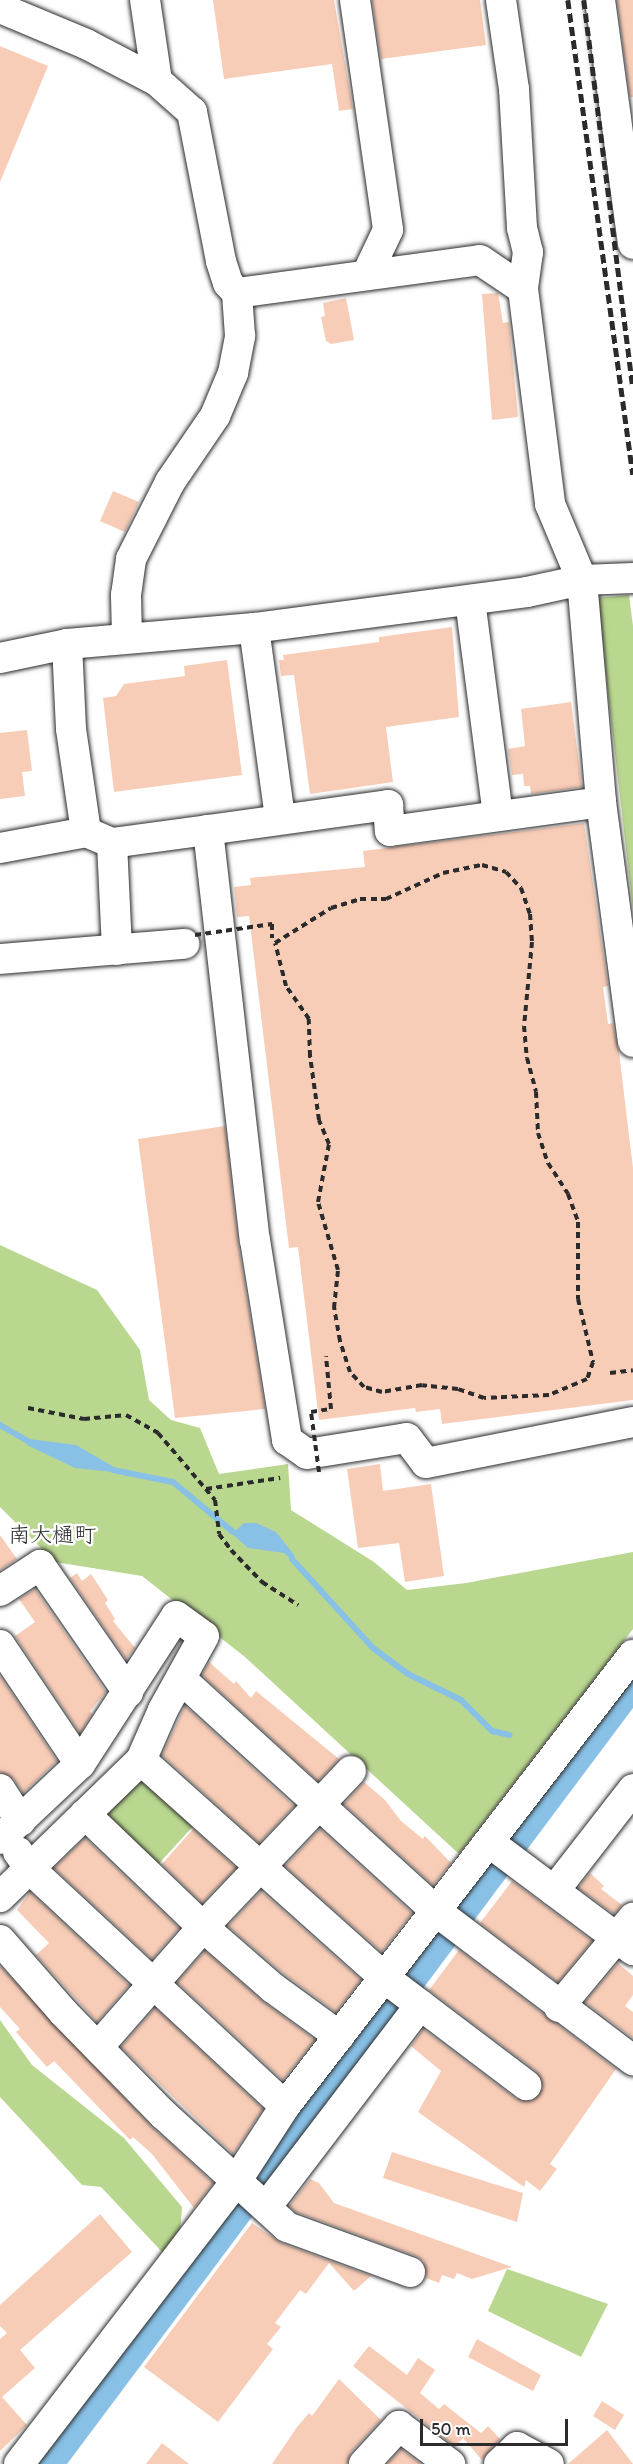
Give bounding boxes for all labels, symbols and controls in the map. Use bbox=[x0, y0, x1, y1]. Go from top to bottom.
district label: 南大樋町 bbox=[8, 1522, 96, 1548]
scale bar bbox=[423, 2407, 572, 2445]
text: 50 m bbox=[431, 2418, 471, 2440]

